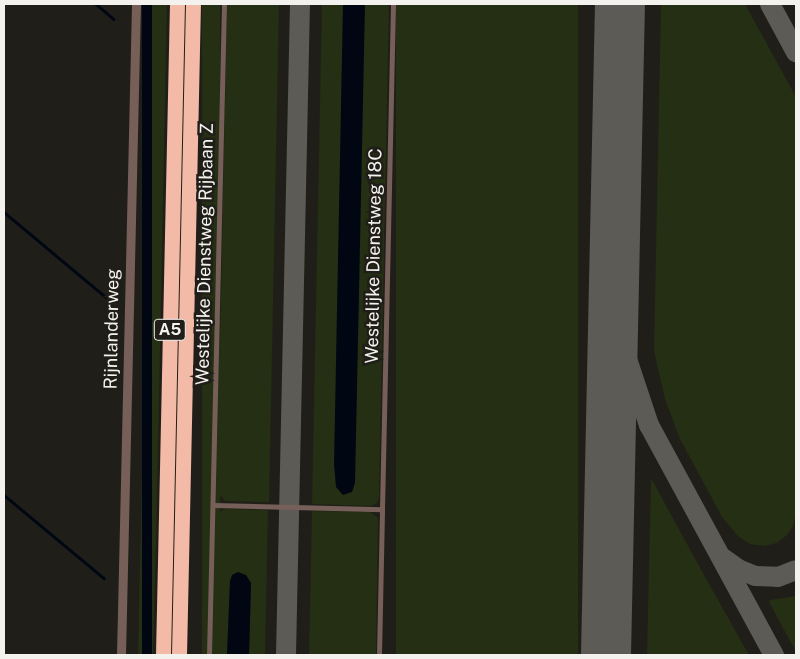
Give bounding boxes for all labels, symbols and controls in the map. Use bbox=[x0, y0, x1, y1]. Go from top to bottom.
street label: Westelijke Dienstweg Rijbaan Z bbox=[192, 123, 218, 385]
street label: Westelijke Dienstweg 18C bbox=[361, 148, 387, 364]
street label: Rijnlanderweg bbox=[100, 268, 124, 390]
road number: A5 bbox=[154, 316, 186, 344]

